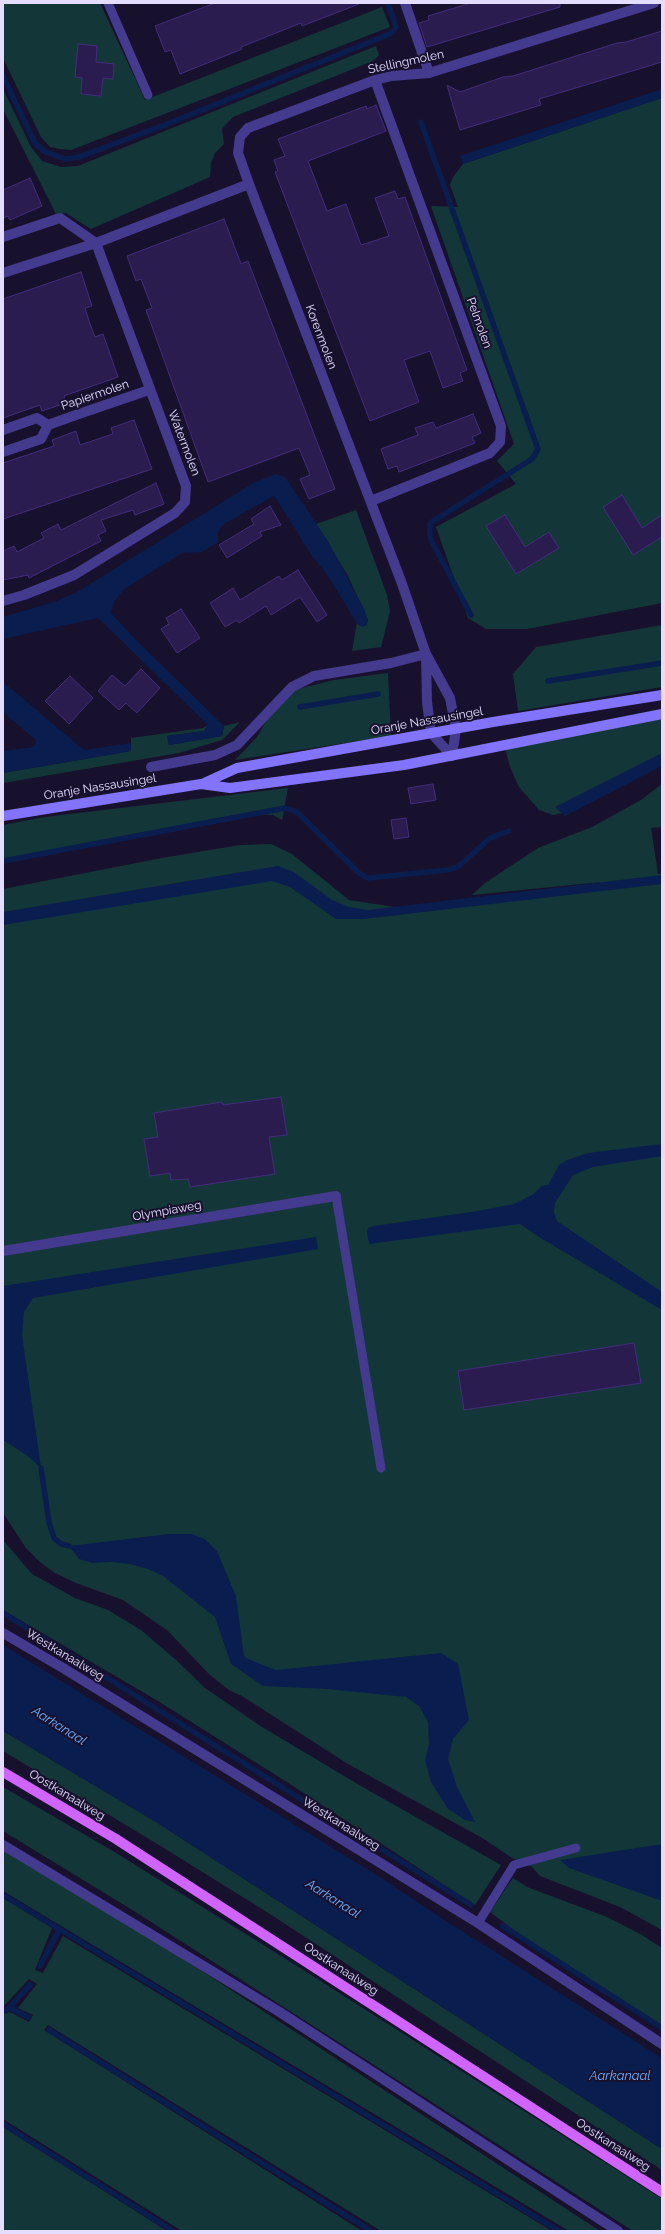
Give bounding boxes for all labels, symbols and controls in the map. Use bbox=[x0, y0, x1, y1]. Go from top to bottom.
street label: Stellingmolen bbox=[367, 47, 445, 77]
street label: Pelmolen bbox=[463, 296, 495, 350]
street label: Korenmolen bbox=[302, 303, 340, 371]
street label: Papiermolen bbox=[59, 377, 131, 413]
street label: Watermolen bbox=[165, 408, 203, 478]
street label: Oranje Nassausingel bbox=[370, 704, 484, 738]
street label: Oranje Nassausingel bbox=[43, 771, 157, 803]
street label: Olympiaweg bbox=[131, 1198, 203, 1224]
street label: Westkanaalweg bbox=[23, 1626, 107, 1684]
water label: Aarkanaal bbox=[29, 1703, 89, 1749]
street label: Oostkanaalweg bbox=[26, 1767, 108, 1823]
street label: Westkanaalweg bbox=[300, 1794, 382, 1854]
water label: Aarkanaal bbox=[303, 1876, 363, 1922]
street label: Oostkanaalweg bbox=[301, 1940, 381, 1998]
water label: Aarkanaal bbox=[589, 2068, 651, 2084]
street label: Oostkanaalweg bbox=[573, 2116, 653, 2174]

